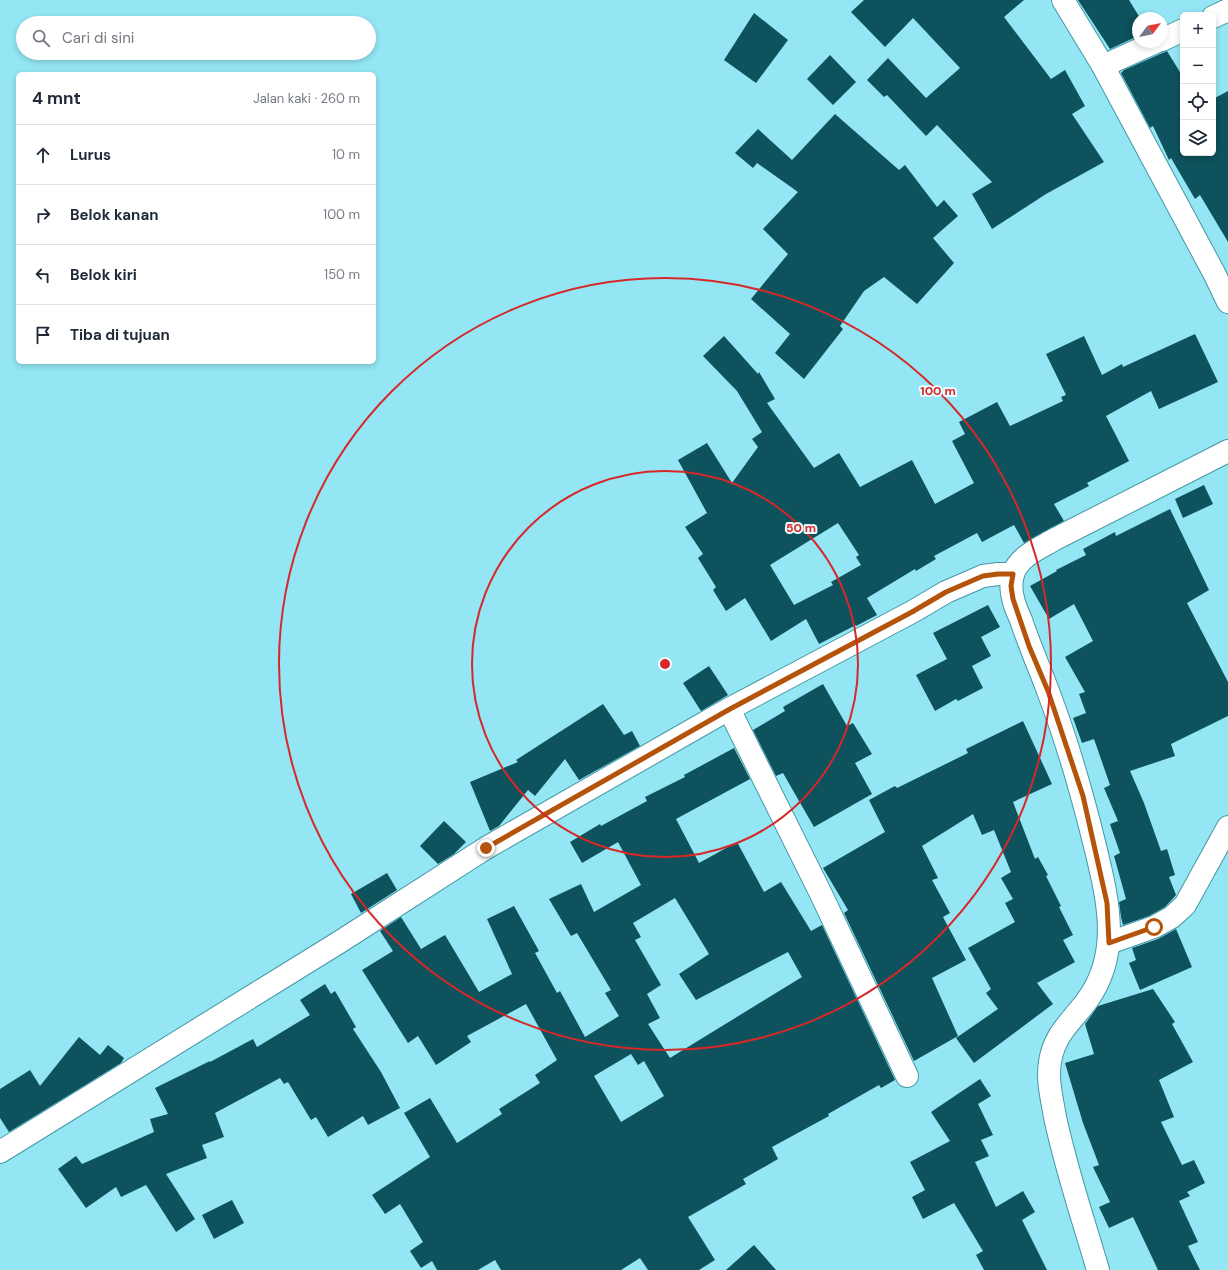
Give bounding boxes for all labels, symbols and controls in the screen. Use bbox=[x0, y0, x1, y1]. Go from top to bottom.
north arrow bbox=[1132, 12, 1168, 48]
map controls bbox=[1180, 12, 1216, 156]
button: + bbox=[1180, 12, 1216, 48]
search box bbox=[16, 16, 376, 60]
icon: search bbox=[30, 27, 52, 49]
text: Cari di sini bbox=[62, 28, 134, 48]
button: − bbox=[1180, 48, 1216, 84]
button: locate bbox=[1180, 84, 1216, 120]
text: 4 mnt bbox=[32, 87, 81, 109]
text: Jalan kaki · 260 m bbox=[253, 90, 360, 107]
button: layers bbox=[1180, 120, 1216, 156]
icon: ahead bbox=[32, 144, 54, 166]
text: Lurus bbox=[70, 145, 111, 165]
text: 10 m bbox=[332, 146, 360, 163]
icon: right bbox=[32, 204, 54, 226]
text: Belok kanan bbox=[70, 205, 158, 225]
text: 100 m bbox=[323, 206, 360, 223]
icon: left bbox=[32, 264, 54, 286]
text: Belok kiri bbox=[70, 265, 137, 285]
text: 150 m bbox=[324, 266, 360, 283]
icon: arrive bbox=[32, 324, 54, 346]
text: Tiba di tujuan bbox=[70, 325, 170, 345]
text: 100 m bbox=[920, 383, 956, 399]
text: 50 m bbox=[786, 520, 816, 536]
centre of rings bbox=[658, 657, 672, 671]
route end bbox=[477, 839, 495, 857]
route start bbox=[1145, 918, 1163, 936]

